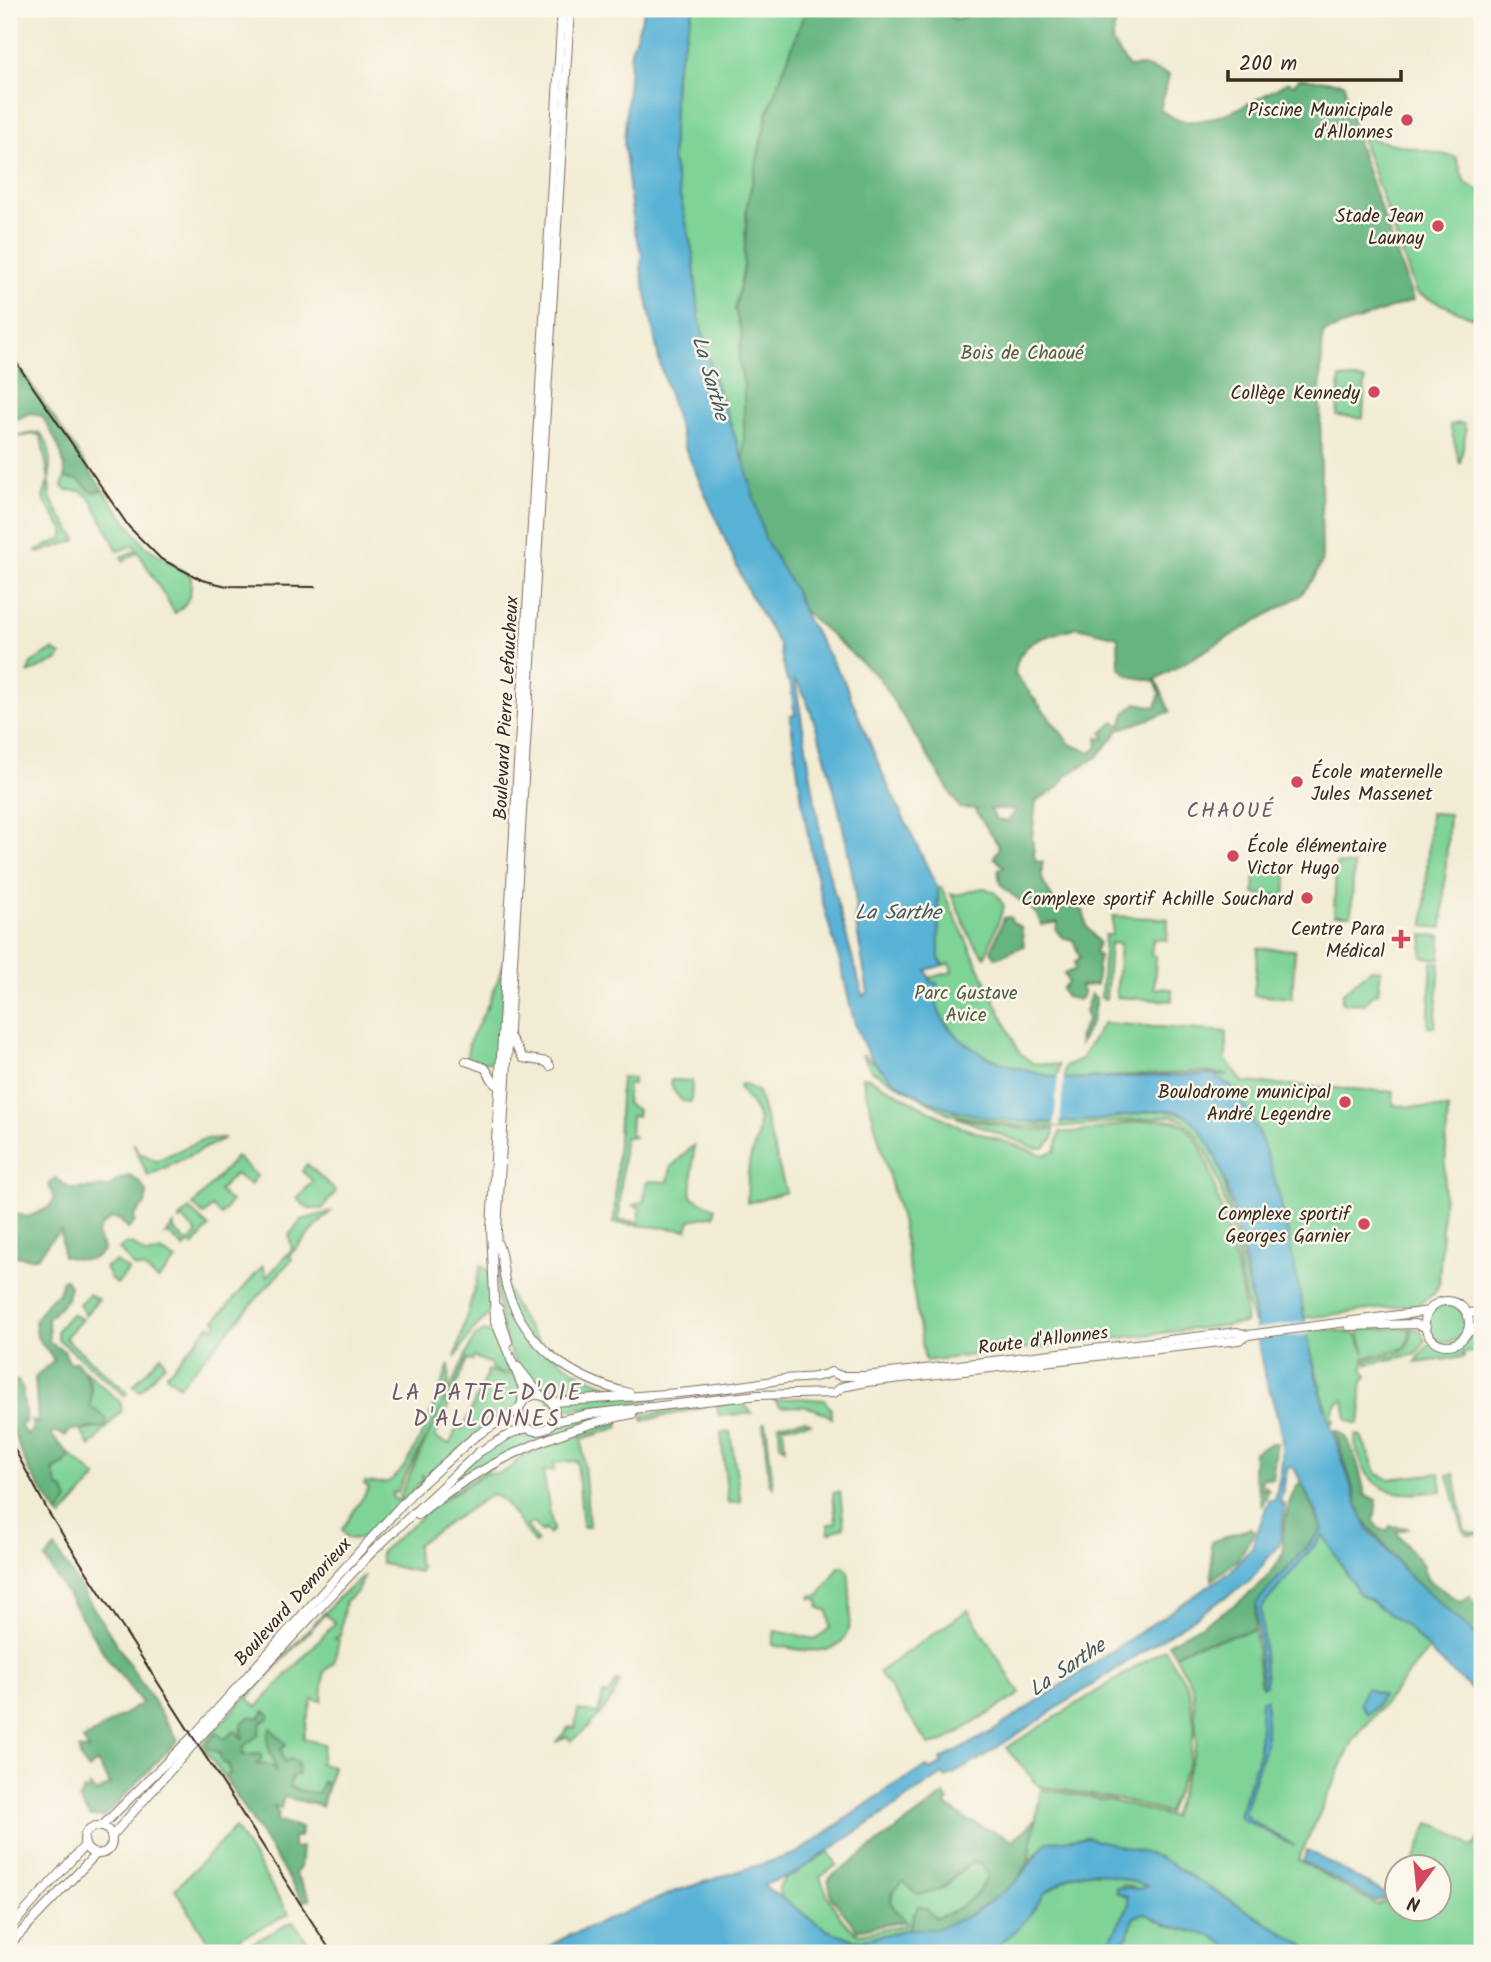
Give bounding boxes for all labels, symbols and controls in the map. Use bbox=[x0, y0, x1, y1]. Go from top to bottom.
scale bar bbox=[1228, 38, 1402, 82]
text: 200 m bbox=[1239, 48, 1297, 81]
place label: Piscine Municipale d'Allonnes bbox=[1248, 96, 1393, 148]
marker: Piscine Municipale d'Allonnes bbox=[1399, 112, 1415, 128]
place label: Stade Jean Launay bbox=[1336, 202, 1425, 254]
marker: Stade Jean Launay bbox=[1430, 218, 1446, 234]
water label: La Sarthe bbox=[682, 332, 738, 427]
park label: Bois de Chaoué bbox=[960, 339, 1084, 369]
place label: Collège Kennedy bbox=[1230, 379, 1361, 409]
marker: Collège Kennedy bbox=[1366, 384, 1382, 400]
street label: Boulevard Pierre Lefaucheux bbox=[486, 595, 528, 821]
place label: École maternelle Jules Massenet bbox=[1311, 758, 1443, 810]
marker: École maternelle Jules Massenet bbox=[1289, 774, 1305, 790]
district label: CHAOUÉ bbox=[1186, 795, 1276, 828]
place label: École élémentaire Victor Hugo bbox=[1247, 832, 1387, 884]
marker: École élémentaire Victor Hugo bbox=[1225, 848, 1241, 864]
place label: Complexe sportif Achille Souchard bbox=[1021, 885, 1294, 915]
marker: Complexe sportif Achille Souchard bbox=[1299, 890, 1315, 906]
water label: La Sarthe bbox=[855, 897, 944, 930]
place label: Centre Para Médical bbox=[1291, 915, 1385, 967]
marker: Centre Para Médical bbox=[1391, 929, 1411, 949]
park label: Parc Gustave Avice bbox=[914, 979, 1018, 1031]
place label: Boulodrome municipal André Legendre bbox=[1158, 1078, 1331, 1130]
marker: Boulodrome municipal André Legendre bbox=[1337, 1094, 1353, 1110]
place label: Complexe sportif Georges Garnier bbox=[1217, 1200, 1352, 1252]
marker: Complexe sportif Georges Garnier bbox=[1356, 1216, 1372, 1232]
street label: Route d'Allonnes bbox=[976, 1318, 1110, 1364]
district label: LA PATTE-D'OIE D'ALLONNES bbox=[391, 1376, 583, 1438]
street label: Boulevard Demorieux bbox=[227, 1531, 360, 1674]
water label: La Sarthe bbox=[1023, 1629, 1115, 1706]
north arrow bbox=[1382, 1854, 1452, 1924]
text: N bbox=[1404, 1886, 1424, 1919]

